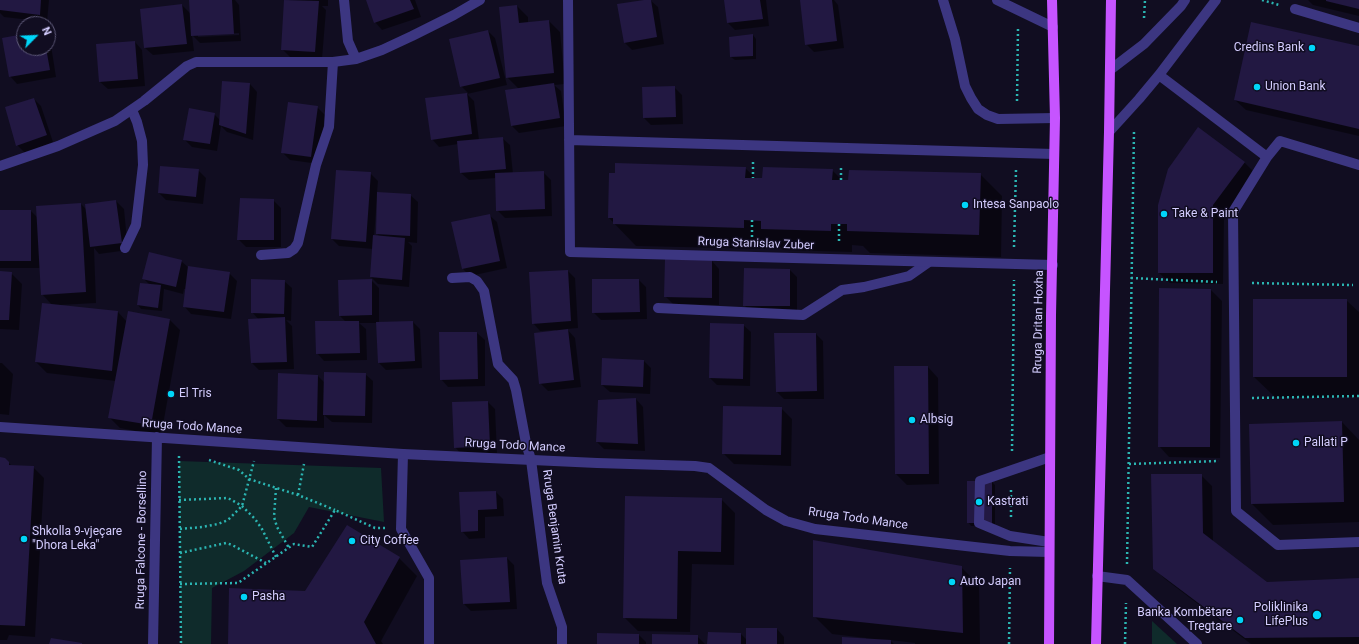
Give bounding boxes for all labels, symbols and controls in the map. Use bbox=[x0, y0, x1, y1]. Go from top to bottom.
north arrow bbox=[16, 16, 56, 56]
text: N bbox=[39, 25, 54, 38]
place label: Credins Bank bbox=[1234, 41, 1304, 55]
marker: Credins Bank bbox=[1307, 43, 1317, 53]
place label: Union Bank bbox=[1265, 80, 1325, 94]
marker: Union Bank bbox=[1252, 82, 1262, 92]
place label: Intesa Sanpaolo bbox=[973, 198, 1059, 212]
marker: Intesa Sanpaolo bbox=[960, 200, 970, 210]
place label: Take & Paint bbox=[1172, 207, 1238, 221]
marker: Take & Paint bbox=[1159, 209, 1169, 219]
street label: Rruga Stanislav Zuber bbox=[697, 235, 815, 253]
street label: Rruga Dritan Hoxha bbox=[1031, 270, 1047, 374]
place label: El Tris bbox=[179, 387, 212, 401]
marker: El Tris bbox=[166, 389, 176, 399]
place label: Albsig bbox=[920, 413, 953, 427]
marker: Albsig bbox=[907, 415, 917, 425]
street label: Rruga Todo Mance bbox=[141, 416, 243, 438]
street label: Rruga Todo Mance bbox=[464, 436, 566, 456]
place label: Pallati P bbox=[1304, 436, 1348, 450]
marker: Pallati P bbox=[1291, 438, 1301, 448]
street label: Rruga Benjamin Kruta bbox=[539, 469, 569, 585]
street label: Rruga Falcone - Borsellino bbox=[134, 471, 150, 609]
place label: Kastrati bbox=[987, 495, 1028, 509]
marker: Kastrati bbox=[974, 497, 984, 507]
street label: Rruga Todo Mance bbox=[807, 505, 909, 533]
place label: Shkolla 9-vjeçare "Dhora Leka" bbox=[32, 525, 122, 553]
marker: Shkolla 9-vjeçare "Dhora Leka" bbox=[19, 534, 29, 544]
place label: City Coffee bbox=[360, 534, 419, 548]
marker: City Coffee bbox=[347, 536, 357, 546]
place label: Auto Japan bbox=[960, 575, 1021, 589]
marker: Auto Japan bbox=[947, 577, 957, 587]
place label: Pasha bbox=[252, 590, 285, 604]
marker: Pasha bbox=[239, 592, 249, 602]
place label: Poliklinika LifePlus bbox=[1254, 601, 1308, 629]
place label: Banka Kombëtare Tregtare bbox=[1137, 606, 1232, 634]
marker: Poliklinika LifePlus bbox=[1311, 609, 1323, 621]
marker: Banka Kombëtare Tregtare bbox=[1235, 615, 1245, 625]

